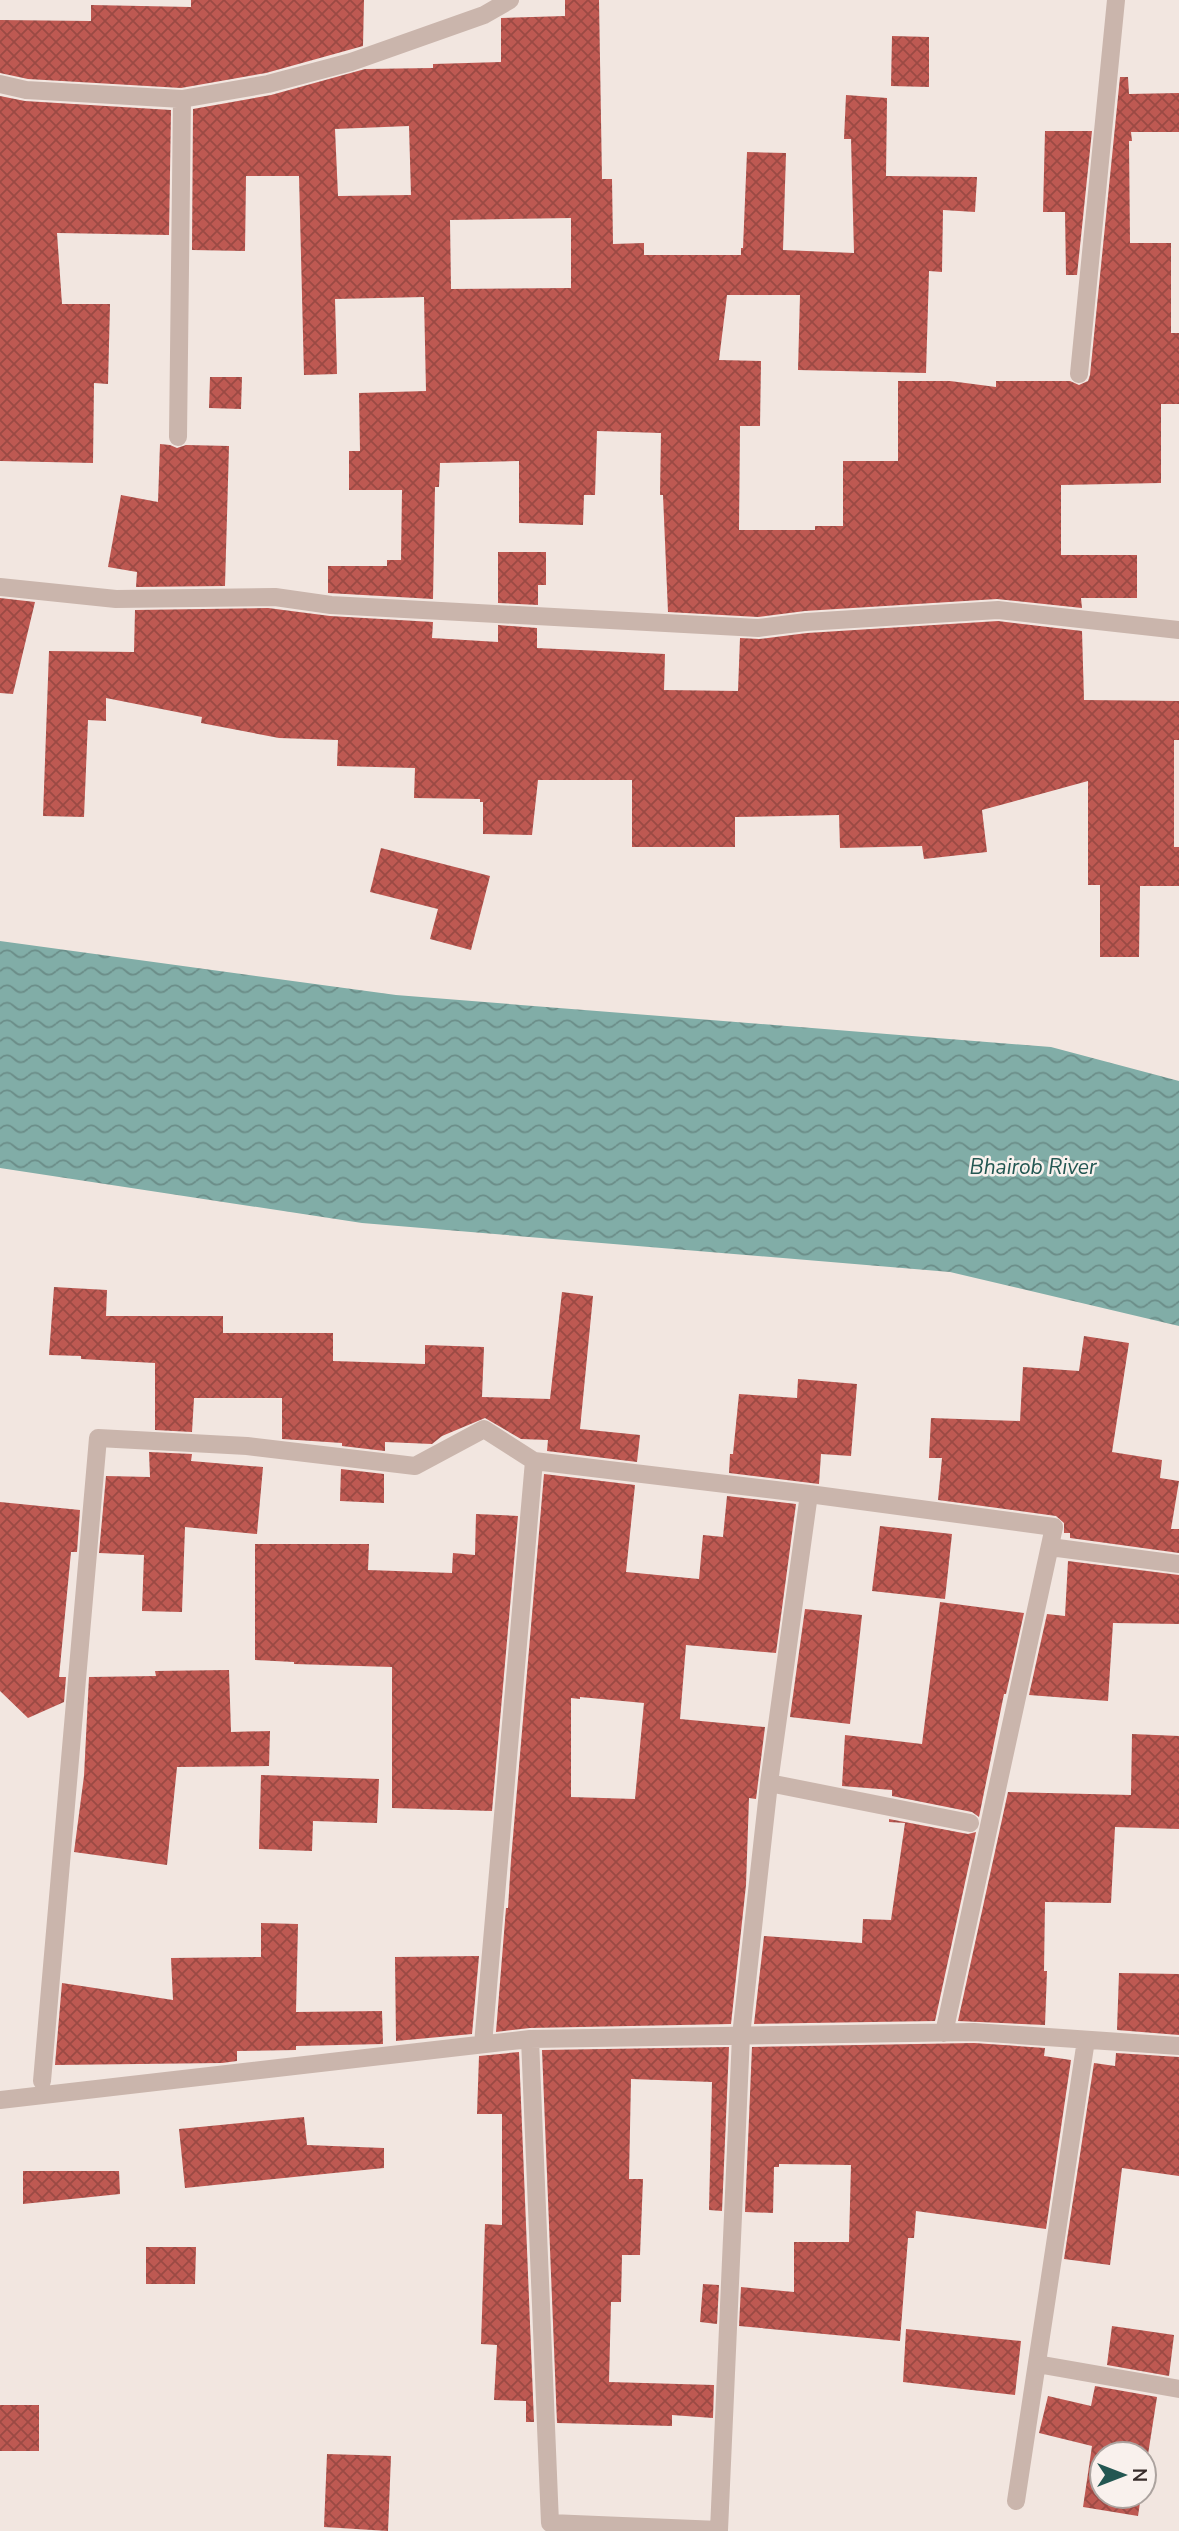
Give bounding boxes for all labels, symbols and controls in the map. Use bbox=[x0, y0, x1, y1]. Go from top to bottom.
water label: Bhairob River bbox=[969, 1153, 1097, 1181]
north arrow bbox=[1088, 2440, 1158, 2510]
text: N bbox=[1126, 2468, 1152, 2482]

